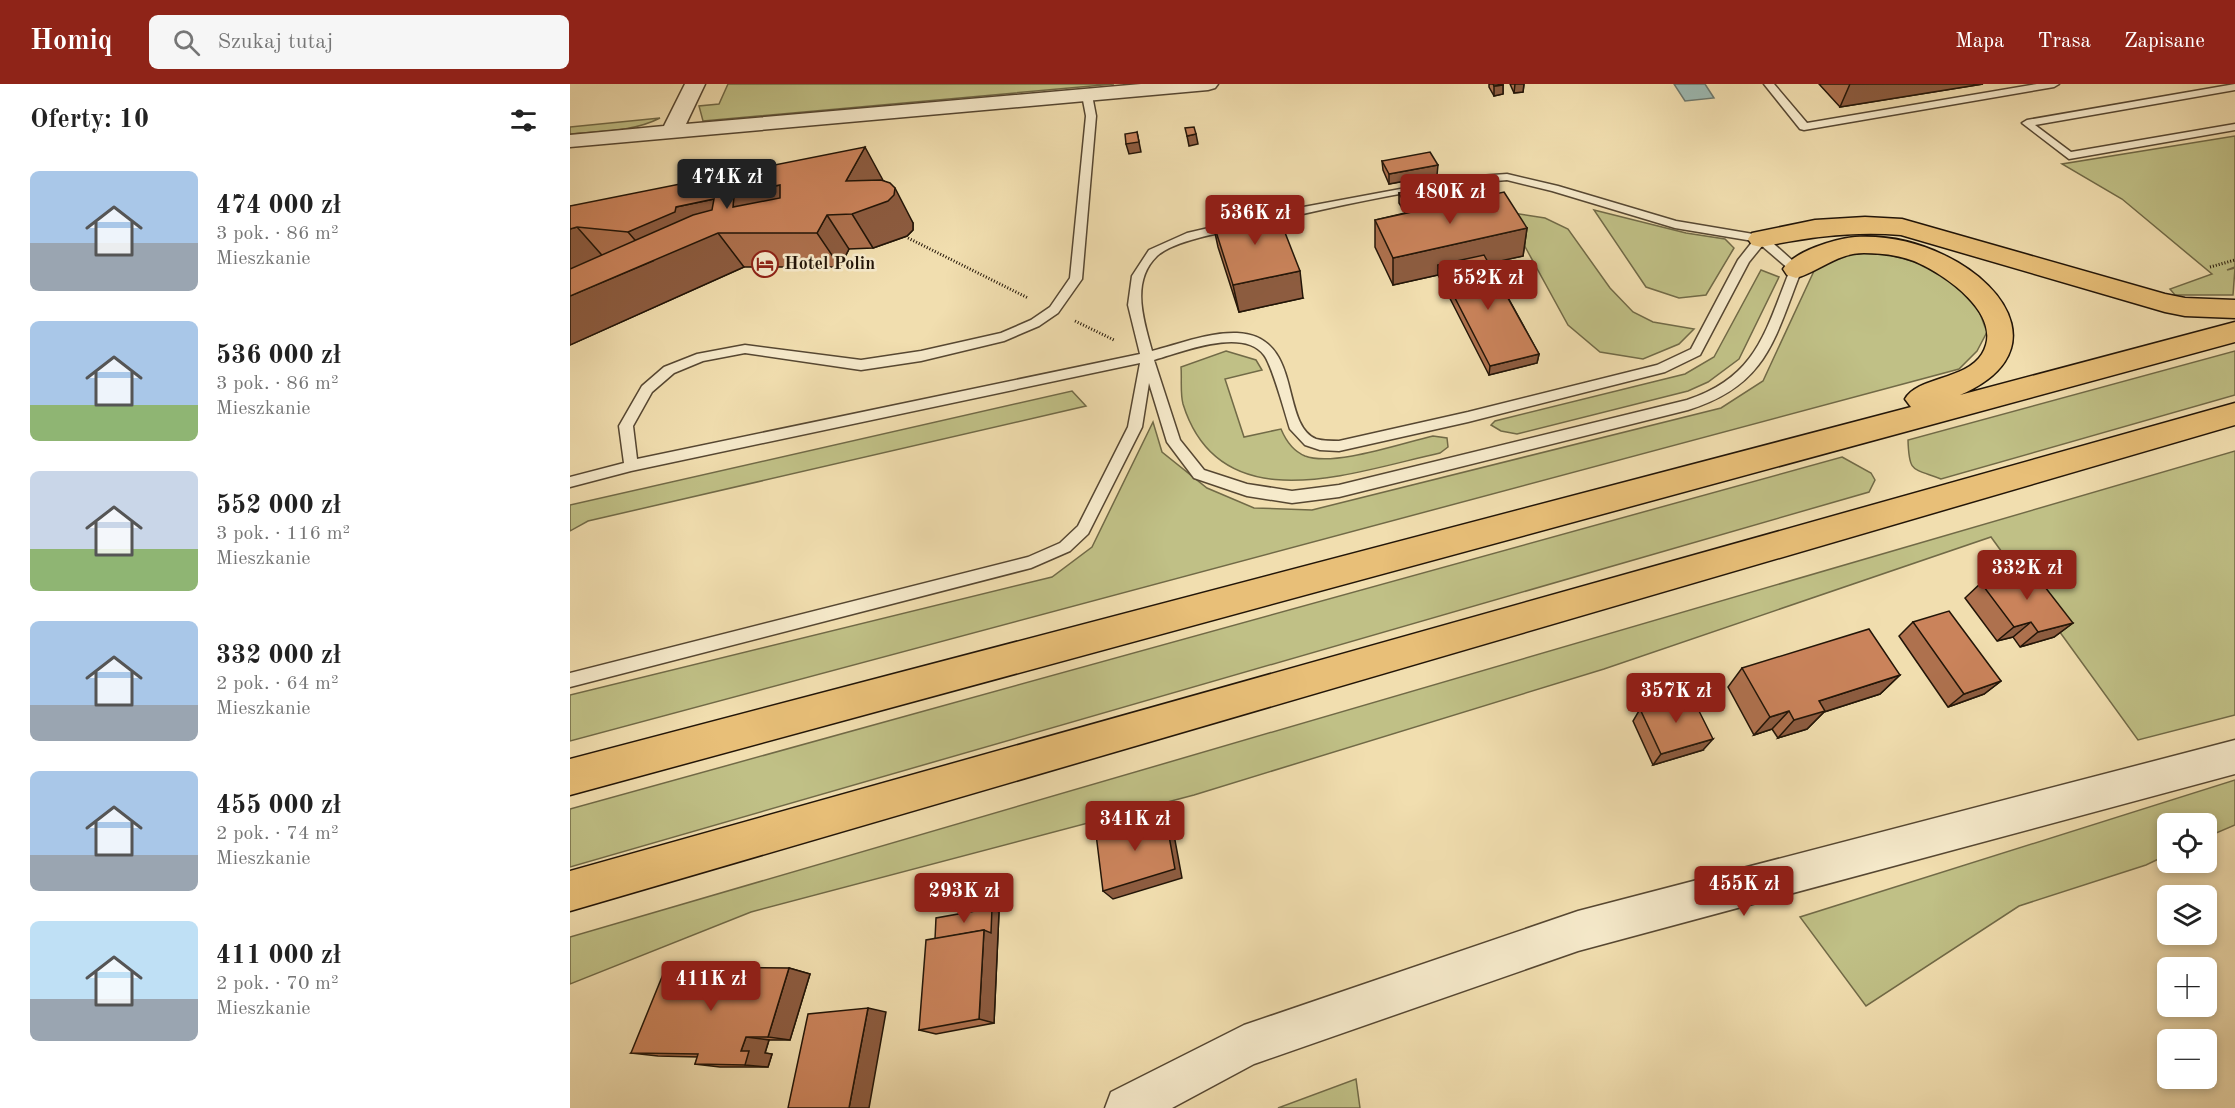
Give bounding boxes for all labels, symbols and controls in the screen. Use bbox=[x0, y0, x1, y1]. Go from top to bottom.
search box bbox=[149, 15, 569, 69]
icon: search bbox=[170, 26, 203, 59]
text: Homiq bbox=[30, 28, 113, 56]
text: Szukaj tutaj bbox=[218, 31, 333, 53]
text: Mapa bbox=[1955, 31, 2004, 52]
text: Trasa bbox=[2037, 31, 2091, 52]
text: Zapisane bbox=[2124, 31, 2205, 52]
icon: filters bbox=[507, 104, 540, 137]
text: Oferty: 10 bbox=[30, 107, 149, 133]
pin: 474K zł bbox=[672, 159, 782, 210]
text: 474K zł bbox=[691, 168, 763, 188]
pin: 480K zł bbox=[1395, 174, 1505, 225]
text: 480K zł bbox=[1414, 183, 1486, 203]
text: 474 000 zł bbox=[216, 193, 341, 219]
icon: home bbox=[78, 195, 150, 267]
pin: 536K zł bbox=[1200, 195, 1310, 246]
text: 536K zł bbox=[1219, 204, 1291, 224]
text: 3 pok. · 86 m² bbox=[216, 224, 339, 244]
text: Mieszkanie bbox=[216, 249, 311, 269]
hotel icon: Hotel Polin bbox=[750, 249, 780, 279]
place label: Hotel Polin bbox=[784, 255, 875, 273]
pin: 552K zł bbox=[1433, 260, 1543, 311]
text: 552K zł bbox=[1452, 269, 1524, 289]
text: 536 000 zł bbox=[216, 343, 341, 369]
icon: home bbox=[78, 345, 150, 417]
text: 3 pok. · 86 m² bbox=[216, 374, 339, 394]
text: Mieszkanie bbox=[216, 399, 311, 419]
text: 552 000 zł bbox=[216, 493, 341, 519]
icon: home bbox=[78, 495, 150, 567]
text: 3 pok. · 116 m² bbox=[216, 524, 350, 544]
text: Mieszkanie bbox=[216, 549, 311, 569]
pin: 332K zł bbox=[1972, 550, 2082, 601]
text: 332K zł bbox=[1991, 559, 2063, 579]
text: 332 000 zł bbox=[216, 643, 341, 669]
icon: home bbox=[78, 645, 150, 717]
pin: 357K zł bbox=[1621, 673, 1731, 724]
text: 2 pok. · 64 m² bbox=[216, 674, 339, 694]
text: 357K zł bbox=[1640, 682, 1712, 702]
text: Mieszkanie bbox=[216, 699, 311, 719]
text: 455 000 zł bbox=[216, 793, 341, 819]
icon: home bbox=[78, 795, 150, 867]
pin: 341K zł bbox=[1080, 801, 1190, 852]
text: 341K zł bbox=[1099, 810, 1171, 830]
map controls bbox=[2157, 813, 2217, 1089]
button: locate bbox=[2157, 813, 2217, 873]
text: 2 pok. · 74 m² bbox=[216, 824, 339, 844]
text: Mieszkanie bbox=[216, 849, 311, 869]
pin: 455K zł bbox=[1689, 866, 1799, 917]
pin: 293K zł bbox=[909, 873, 1019, 924]
text: 455K zł bbox=[1708, 875, 1780, 895]
text: 293K zł bbox=[928, 882, 1000, 902]
button: layers bbox=[2157, 885, 2217, 945]
text: 411 000 zł bbox=[216, 943, 341, 969]
icon: home bbox=[78, 945, 150, 1017]
button: + bbox=[2157, 957, 2217, 1017]
pin: 411K zł bbox=[656, 961, 766, 1012]
text: 411K zł bbox=[675, 970, 747, 990]
text: 2 pok. · 70 m² bbox=[216, 974, 339, 994]
text: Mieszkanie bbox=[216, 999, 311, 1019]
button: − bbox=[2157, 1029, 2217, 1089]

